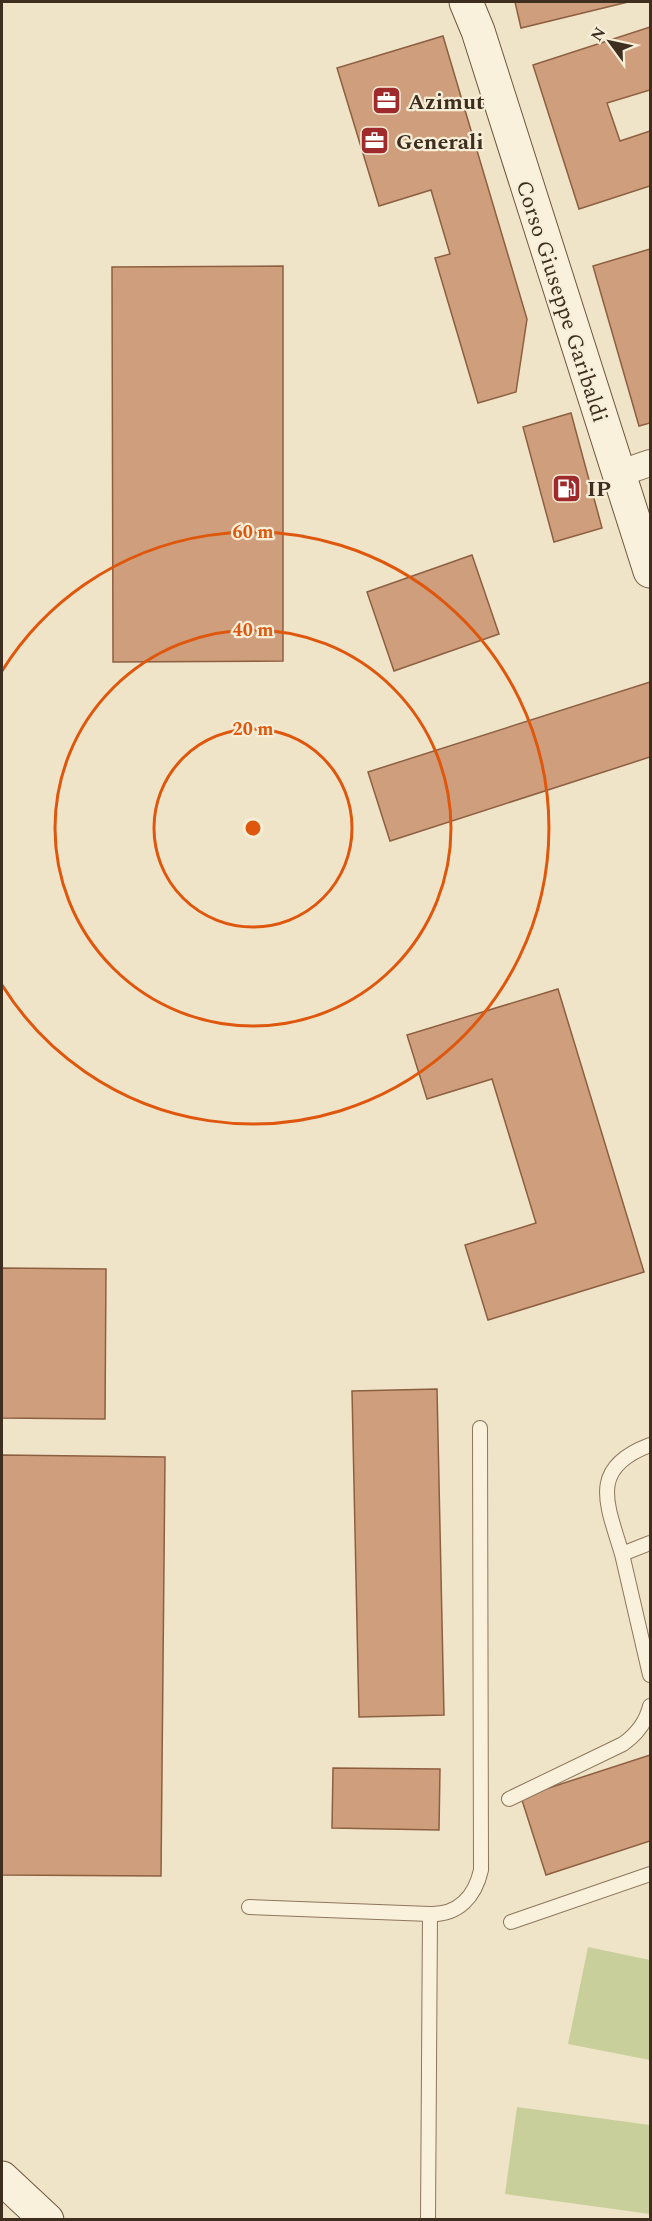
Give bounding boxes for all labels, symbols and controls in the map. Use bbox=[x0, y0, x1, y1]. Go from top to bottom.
north arrow bbox=[580, 12, 640, 72]
text: N bbox=[585, 22, 612, 46]
office icon: Azimut bbox=[371, 85, 403, 117]
place label: Azimut bbox=[408, 86, 484, 119]
office icon: Generali bbox=[359, 125, 391, 157]
place label: Generali bbox=[396, 126, 484, 159]
street label: Corso Giuseppe Garibaldi bbox=[507, 176, 616, 427]
fuel station icon: IP bbox=[550, 472, 582, 504]
place label: IP bbox=[587, 473, 611, 506]
text: 60 m bbox=[233, 519, 273, 546]
text: 40 m bbox=[233, 617, 273, 644]
text: 20 m bbox=[233, 716, 273, 743]
centre of rings bbox=[243, 818, 263, 838]

